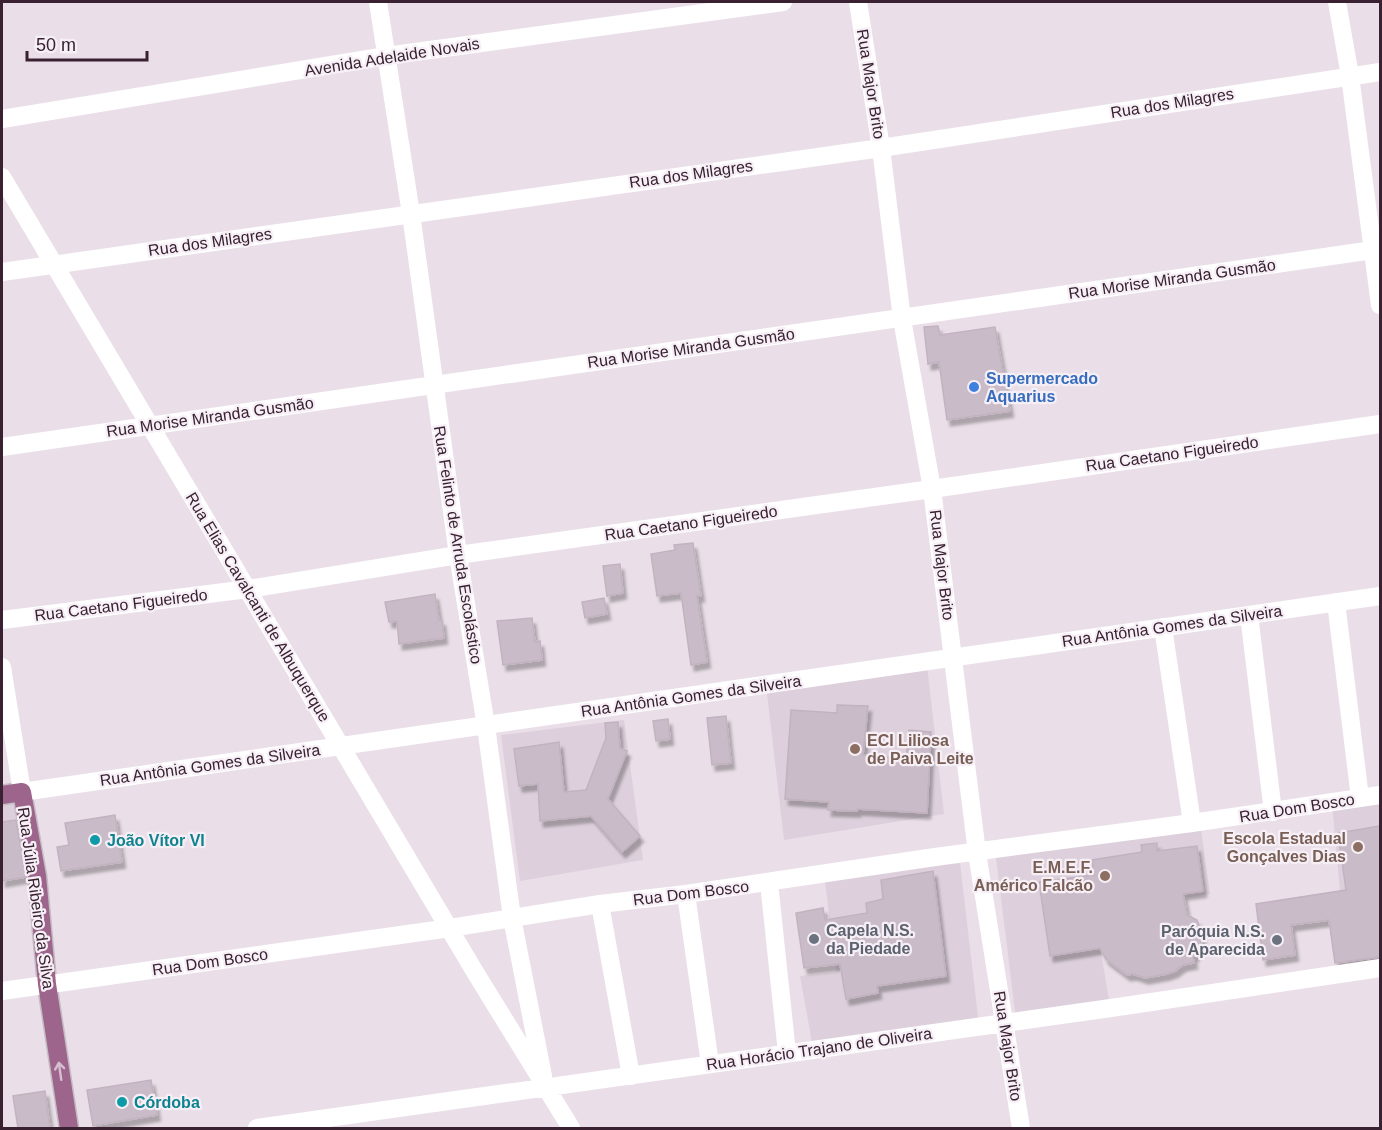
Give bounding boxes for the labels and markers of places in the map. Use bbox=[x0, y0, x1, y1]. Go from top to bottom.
place label: Supermercado Aquarius bbox=[986, 370, 1098, 405]
marker: Supermercado Aquarius bbox=[967, 380, 981, 394]
place label: ECI Liliosa de Paiva Leite bbox=[867, 732, 974, 767]
marker: ECI Liliosa de Paiva Leite bbox=[848, 742, 862, 756]
place label: Escola Estadual Gonçalves Dias bbox=[1223, 830, 1346, 865]
place label: João Vítor VI bbox=[107, 832, 205, 849]
marker: João Vítor VI bbox=[88, 833, 102, 847]
marker: Escola Estadual Gonçalves Dias bbox=[1351, 840, 1365, 854]
place label: E.M.E.F. Américo Falcão bbox=[974, 859, 1093, 894]
marker: E.M.E.F. Américo Falcão bbox=[1098, 869, 1112, 883]
place label: Capela N.S. da Piedade bbox=[826, 922, 914, 957]
place label: Paróquia N.S. de Aparecida bbox=[1161, 923, 1265, 958]
marker: Capela N.S. da Piedade bbox=[807, 932, 821, 946]
marker: Paróquia N.S. de Aparecida bbox=[1270, 933, 1284, 947]
place label: Córdoba bbox=[134, 1094, 200, 1111]
marker: Córdoba bbox=[115, 1095, 129, 1109]

